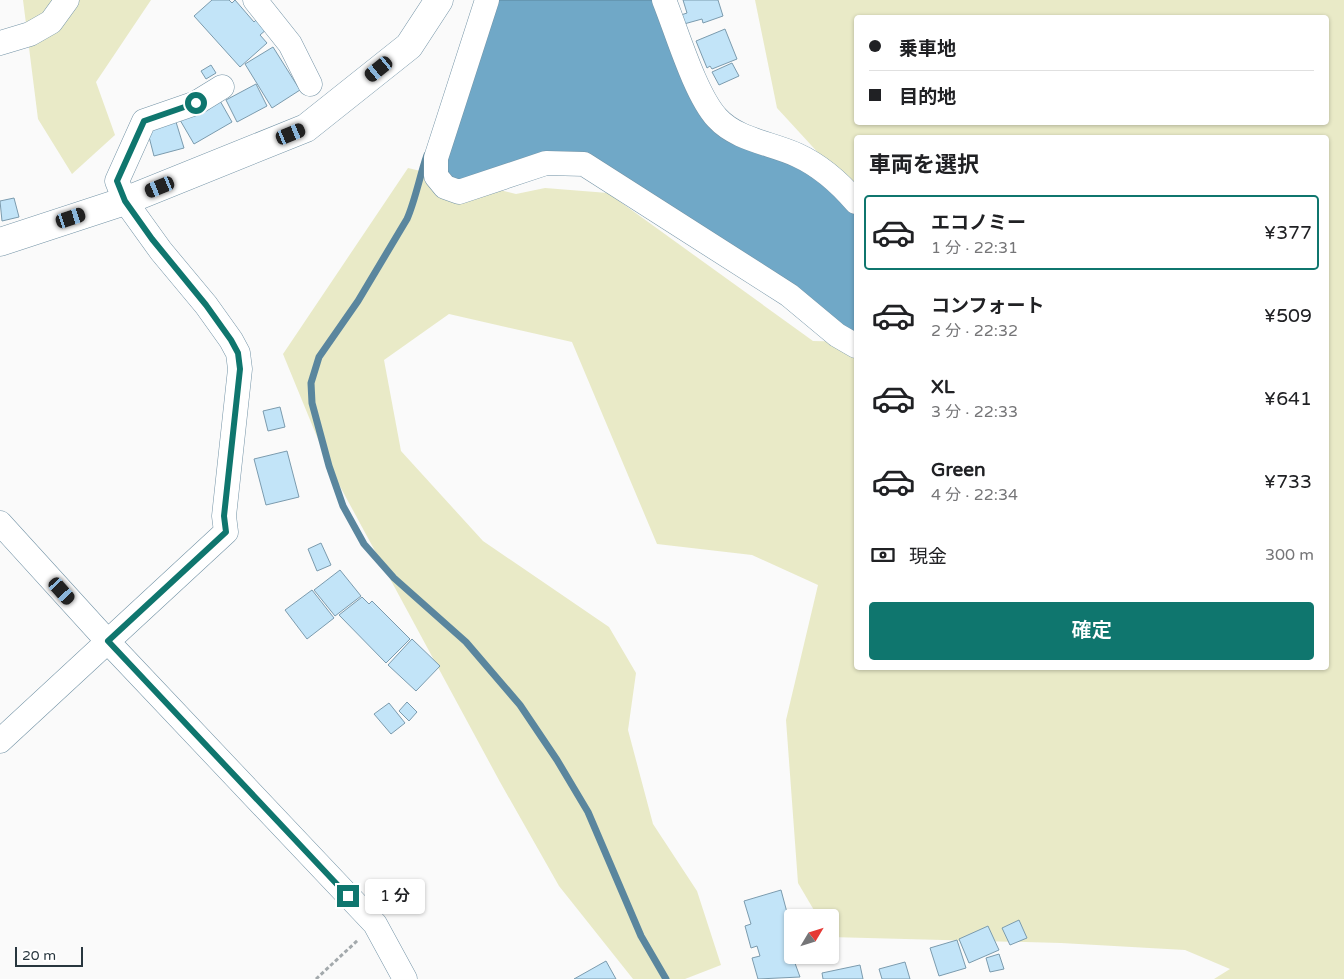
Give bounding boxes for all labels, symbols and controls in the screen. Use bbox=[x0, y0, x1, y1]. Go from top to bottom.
text: 乗車地 bbox=[899, 38, 956, 60]
car bbox=[362, 54, 395, 84]
text: 目的地 bbox=[899, 86, 956, 108]
route start bbox=[185, 92, 207, 114]
car bbox=[274, 121, 307, 147]
text: 車両を選択 bbox=[869, 152, 979, 178]
car bbox=[143, 174, 176, 200]
car bbox=[54, 206, 87, 230]
icon: car bbox=[871, 210, 916, 255]
text: エコノミー bbox=[931, 212, 1026, 234]
text: ¥377 bbox=[1264, 222, 1312, 244]
text: 1 分 · 22:31 bbox=[931, 238, 1018, 258]
icon: car bbox=[871, 293, 916, 338]
text: コンフォート bbox=[931, 295, 1044, 317]
text: ¥509 bbox=[1264, 305, 1312, 327]
text: 2 分 · 22:32 bbox=[931, 321, 1018, 341]
icon: car bbox=[871, 376, 916, 421]
text: XL bbox=[931, 376, 955, 398]
text: ¥641 bbox=[1264, 388, 1312, 410]
text: 3 分 · 22:33 bbox=[931, 402, 1018, 422]
icon: car bbox=[871, 459, 916, 504]
text: Green bbox=[931, 459, 985, 481]
text: ¥733 bbox=[1264, 471, 1312, 493]
text: 4 分 · 22:34 bbox=[931, 485, 1018, 505]
icon: cash bbox=[869, 541, 897, 569]
text: 300 m bbox=[1265, 545, 1314, 565]
text: 現金 bbox=[909, 546, 947, 568]
car bbox=[46, 575, 77, 607]
button: 確定 bbox=[869, 602, 1314, 660]
callout: 1 分 bbox=[366, 878, 426, 914]
route end bbox=[337, 885, 359, 907]
text: 1 分 bbox=[380, 886, 410, 906]
north arrow bbox=[784, 909, 839, 964]
map controls bbox=[784, 909, 839, 964]
scale bar bbox=[15, 944, 82, 967]
text: 20 m bbox=[22, 947, 56, 964]

